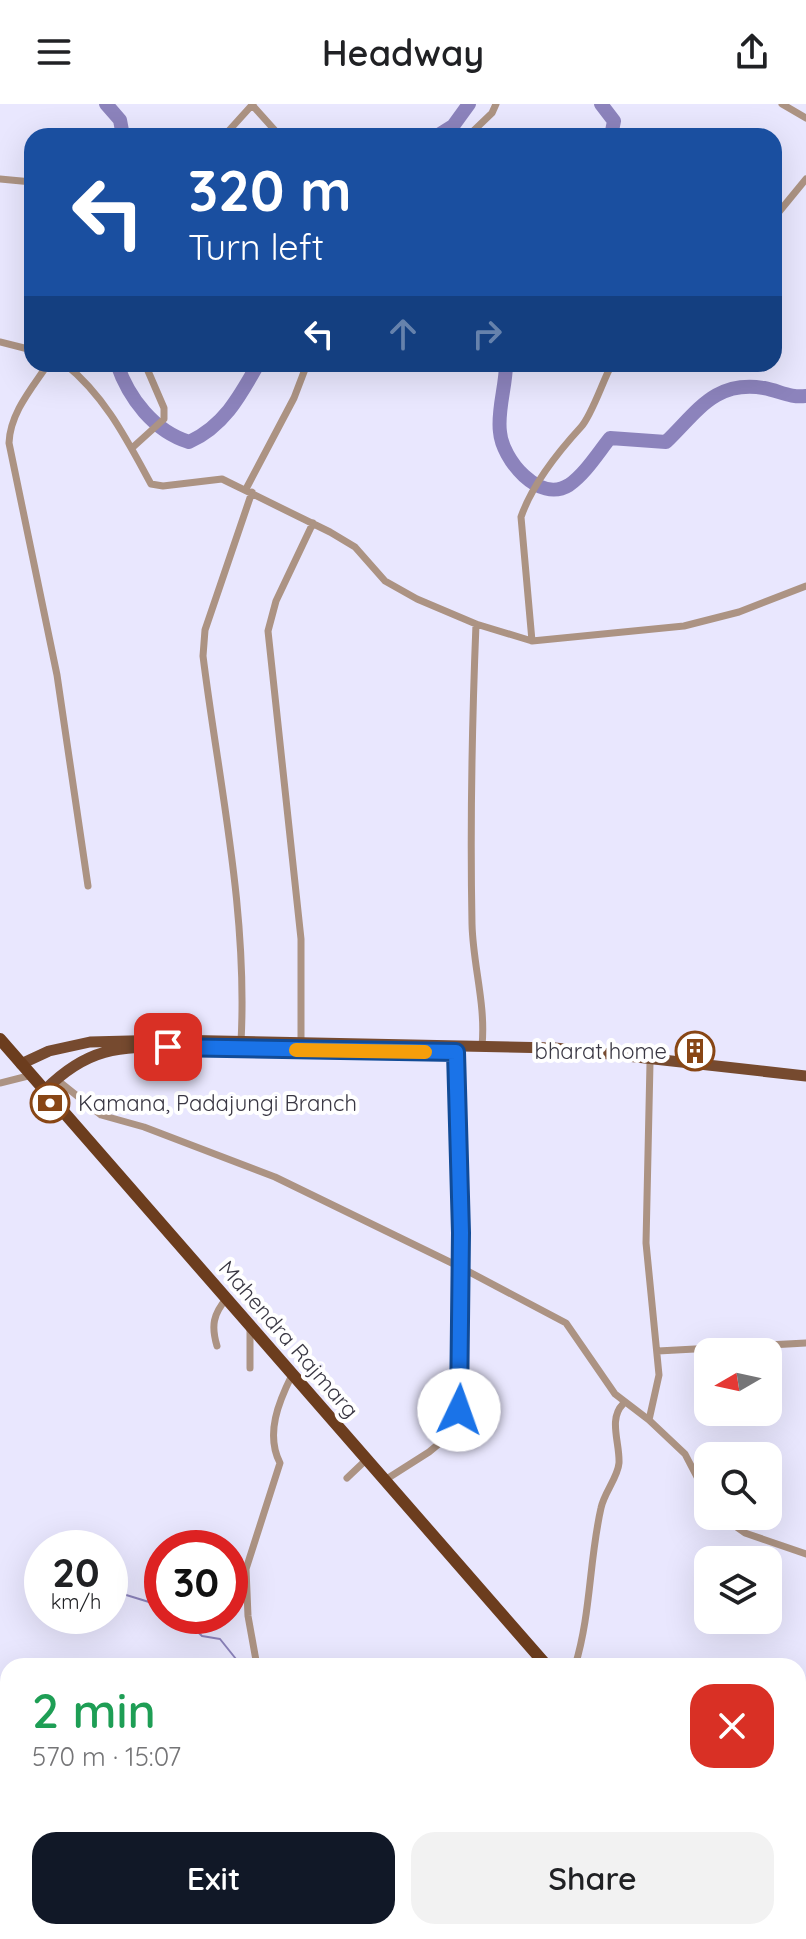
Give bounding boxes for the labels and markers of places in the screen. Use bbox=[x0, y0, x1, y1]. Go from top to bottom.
pin bbox=[134, 1013, 202, 1081]
building icon: bharat home bbox=[674, 1030, 716, 1072]
place label: bharat home bbox=[535, 1037, 667, 1065]
bank icon: Kamana, Padajungi Branch bbox=[29, 1082, 71, 1124]
place label: Kamana, Padajungi Branch bbox=[78, 1089, 357, 1117]

